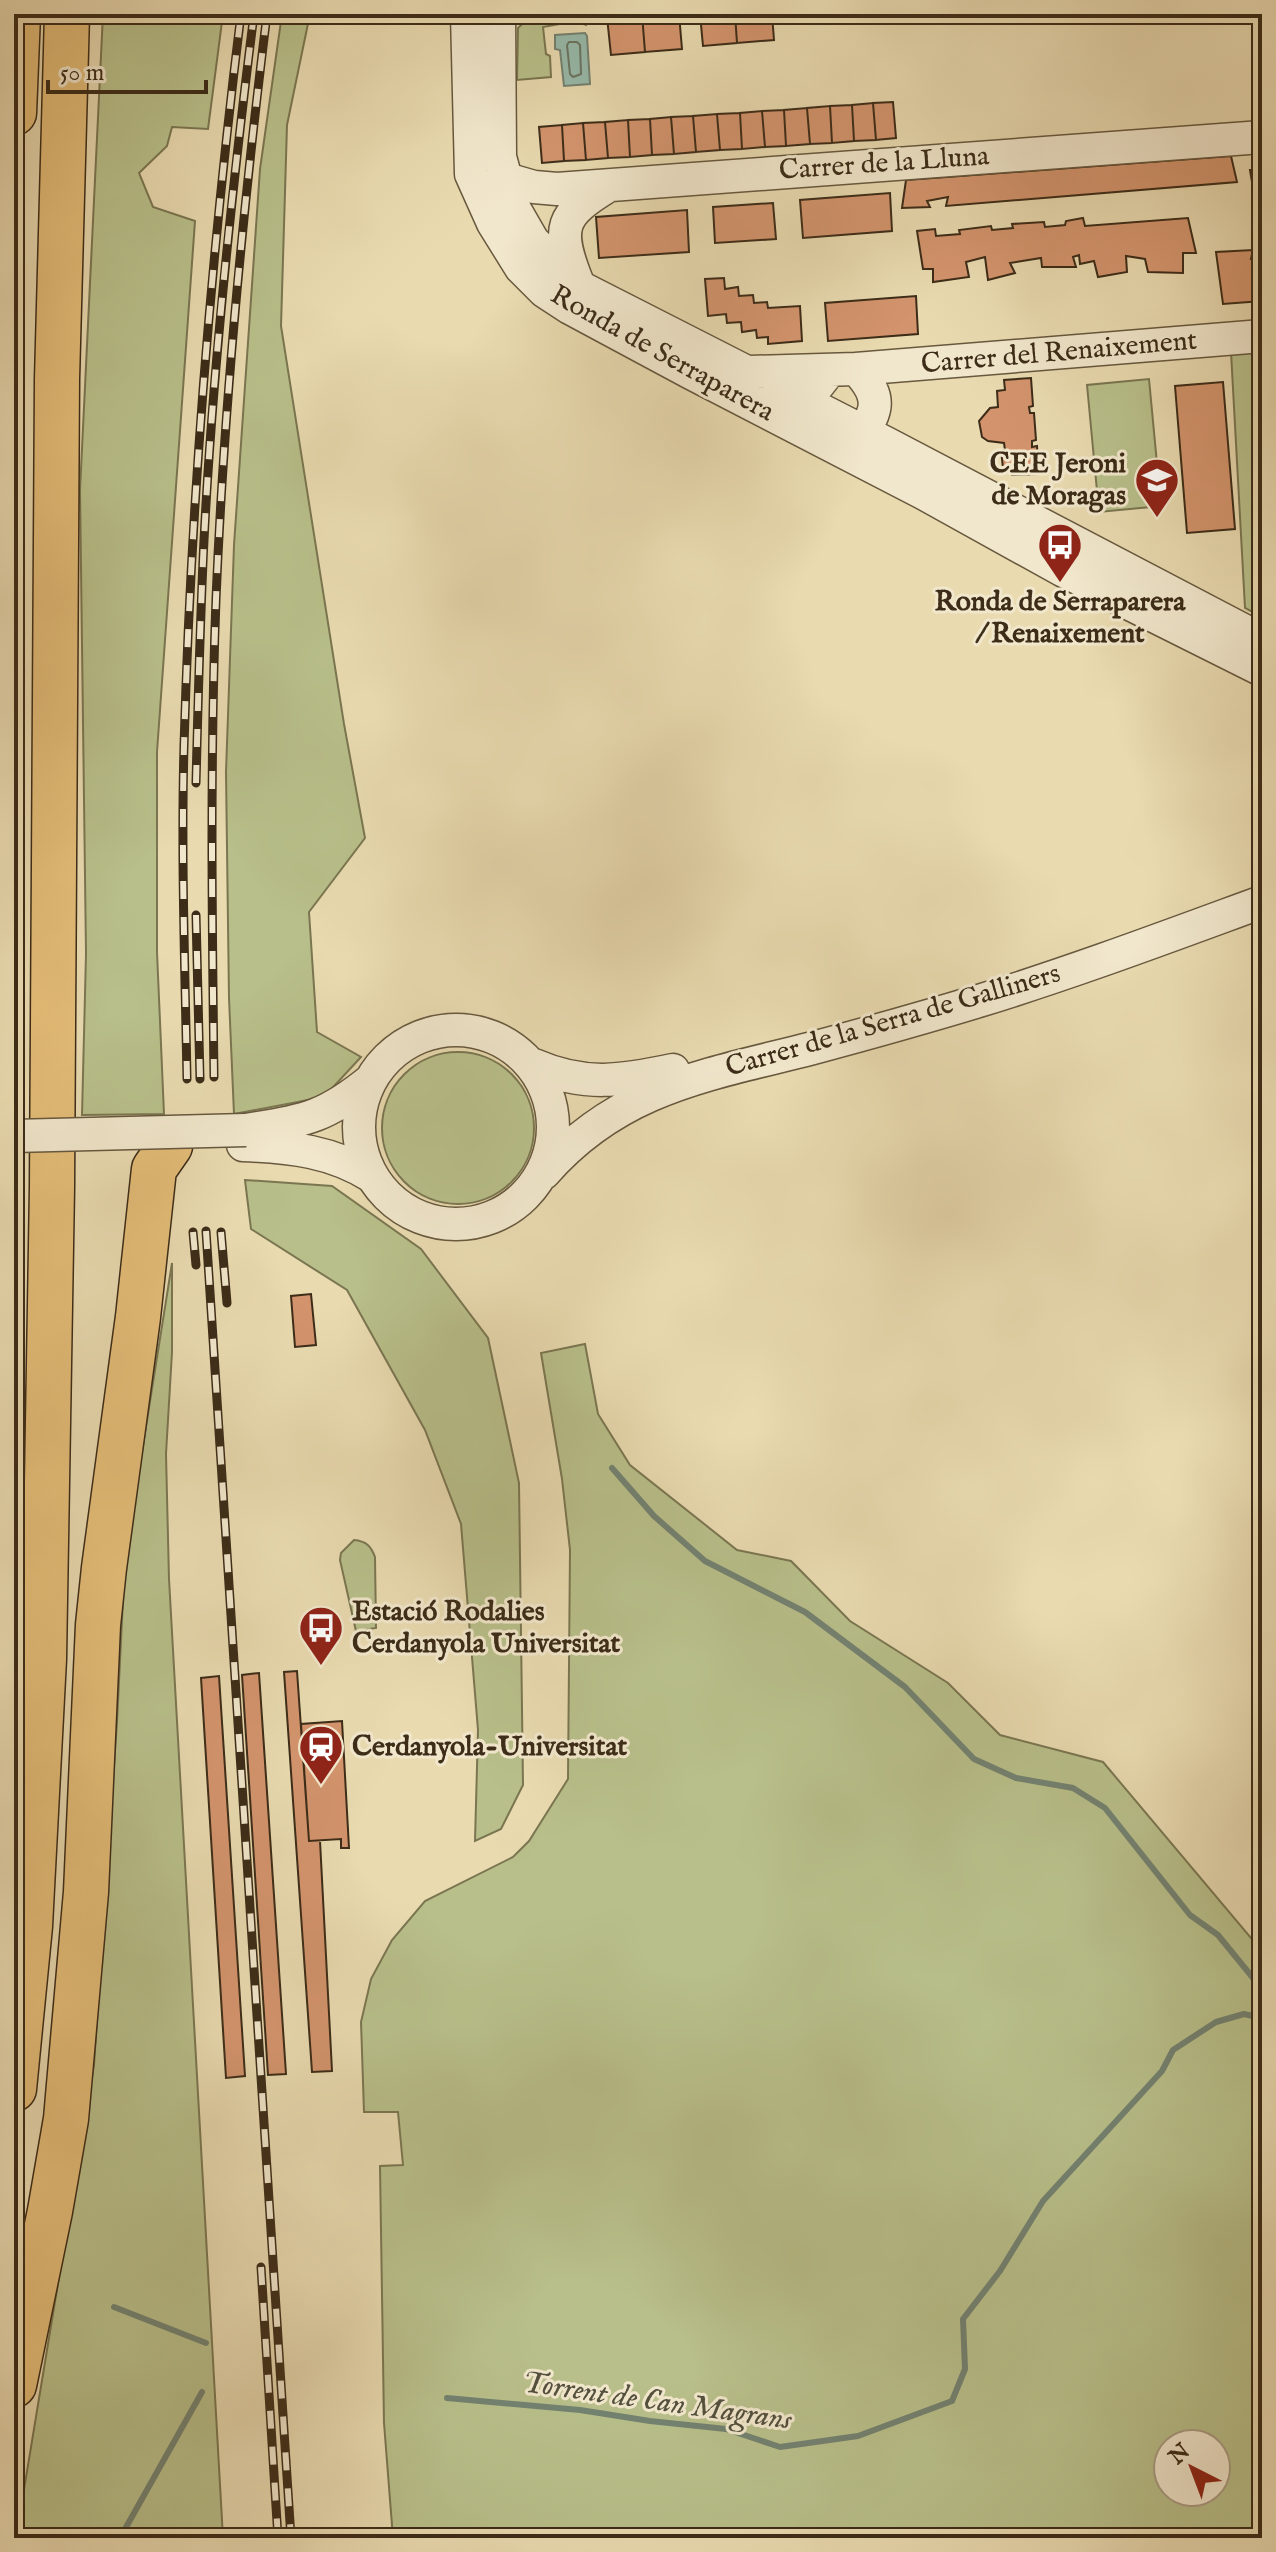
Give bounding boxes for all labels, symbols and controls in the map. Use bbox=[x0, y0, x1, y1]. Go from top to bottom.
scale bar bbox=[48, 44, 206, 94]
text: 50 m bbox=[60, 58, 104, 89]
street label: Carrer de la Lluna bbox=[778, 139, 991, 189]
street label: Ronda de Serraparera bbox=[544, 278, 781, 431]
street label: Carrer del Renaixement bbox=[919, 323, 1199, 383]
place label: CEE Jeroni de Moragas bbox=[990, 447, 1127, 514]
school or university icon: CEE Jeroni de Moragas bbox=[1133, 456, 1181, 519]
bus stop icon: Ronda de Serraparera / Renaixement bbox=[1036, 521, 1084, 584]
place label: Ronda de Serraparera / Renaixement bbox=[935, 585, 1186, 652]
street label: Carrer de la Serra de Galliners bbox=[722, 956, 1064, 1086]
place label: Estació Rodalies Cerdanyola Universitat bbox=[352, 1595, 621, 1662]
bus stop icon: Estació Rodalies Cerdanyola Universitat bbox=[297, 1604, 345, 1667]
station icon: Cerdanyola-Universitat bbox=[297, 1723, 345, 1786]
place label: Cerdanyola-Universitat bbox=[352, 1730, 627, 1765]
water label: Torrent de Can Magrans bbox=[520, 2364, 795, 2440]
north arrow bbox=[1152, 2428, 1232, 2508]
text: N bbox=[1163, 2438, 1196, 2472]

